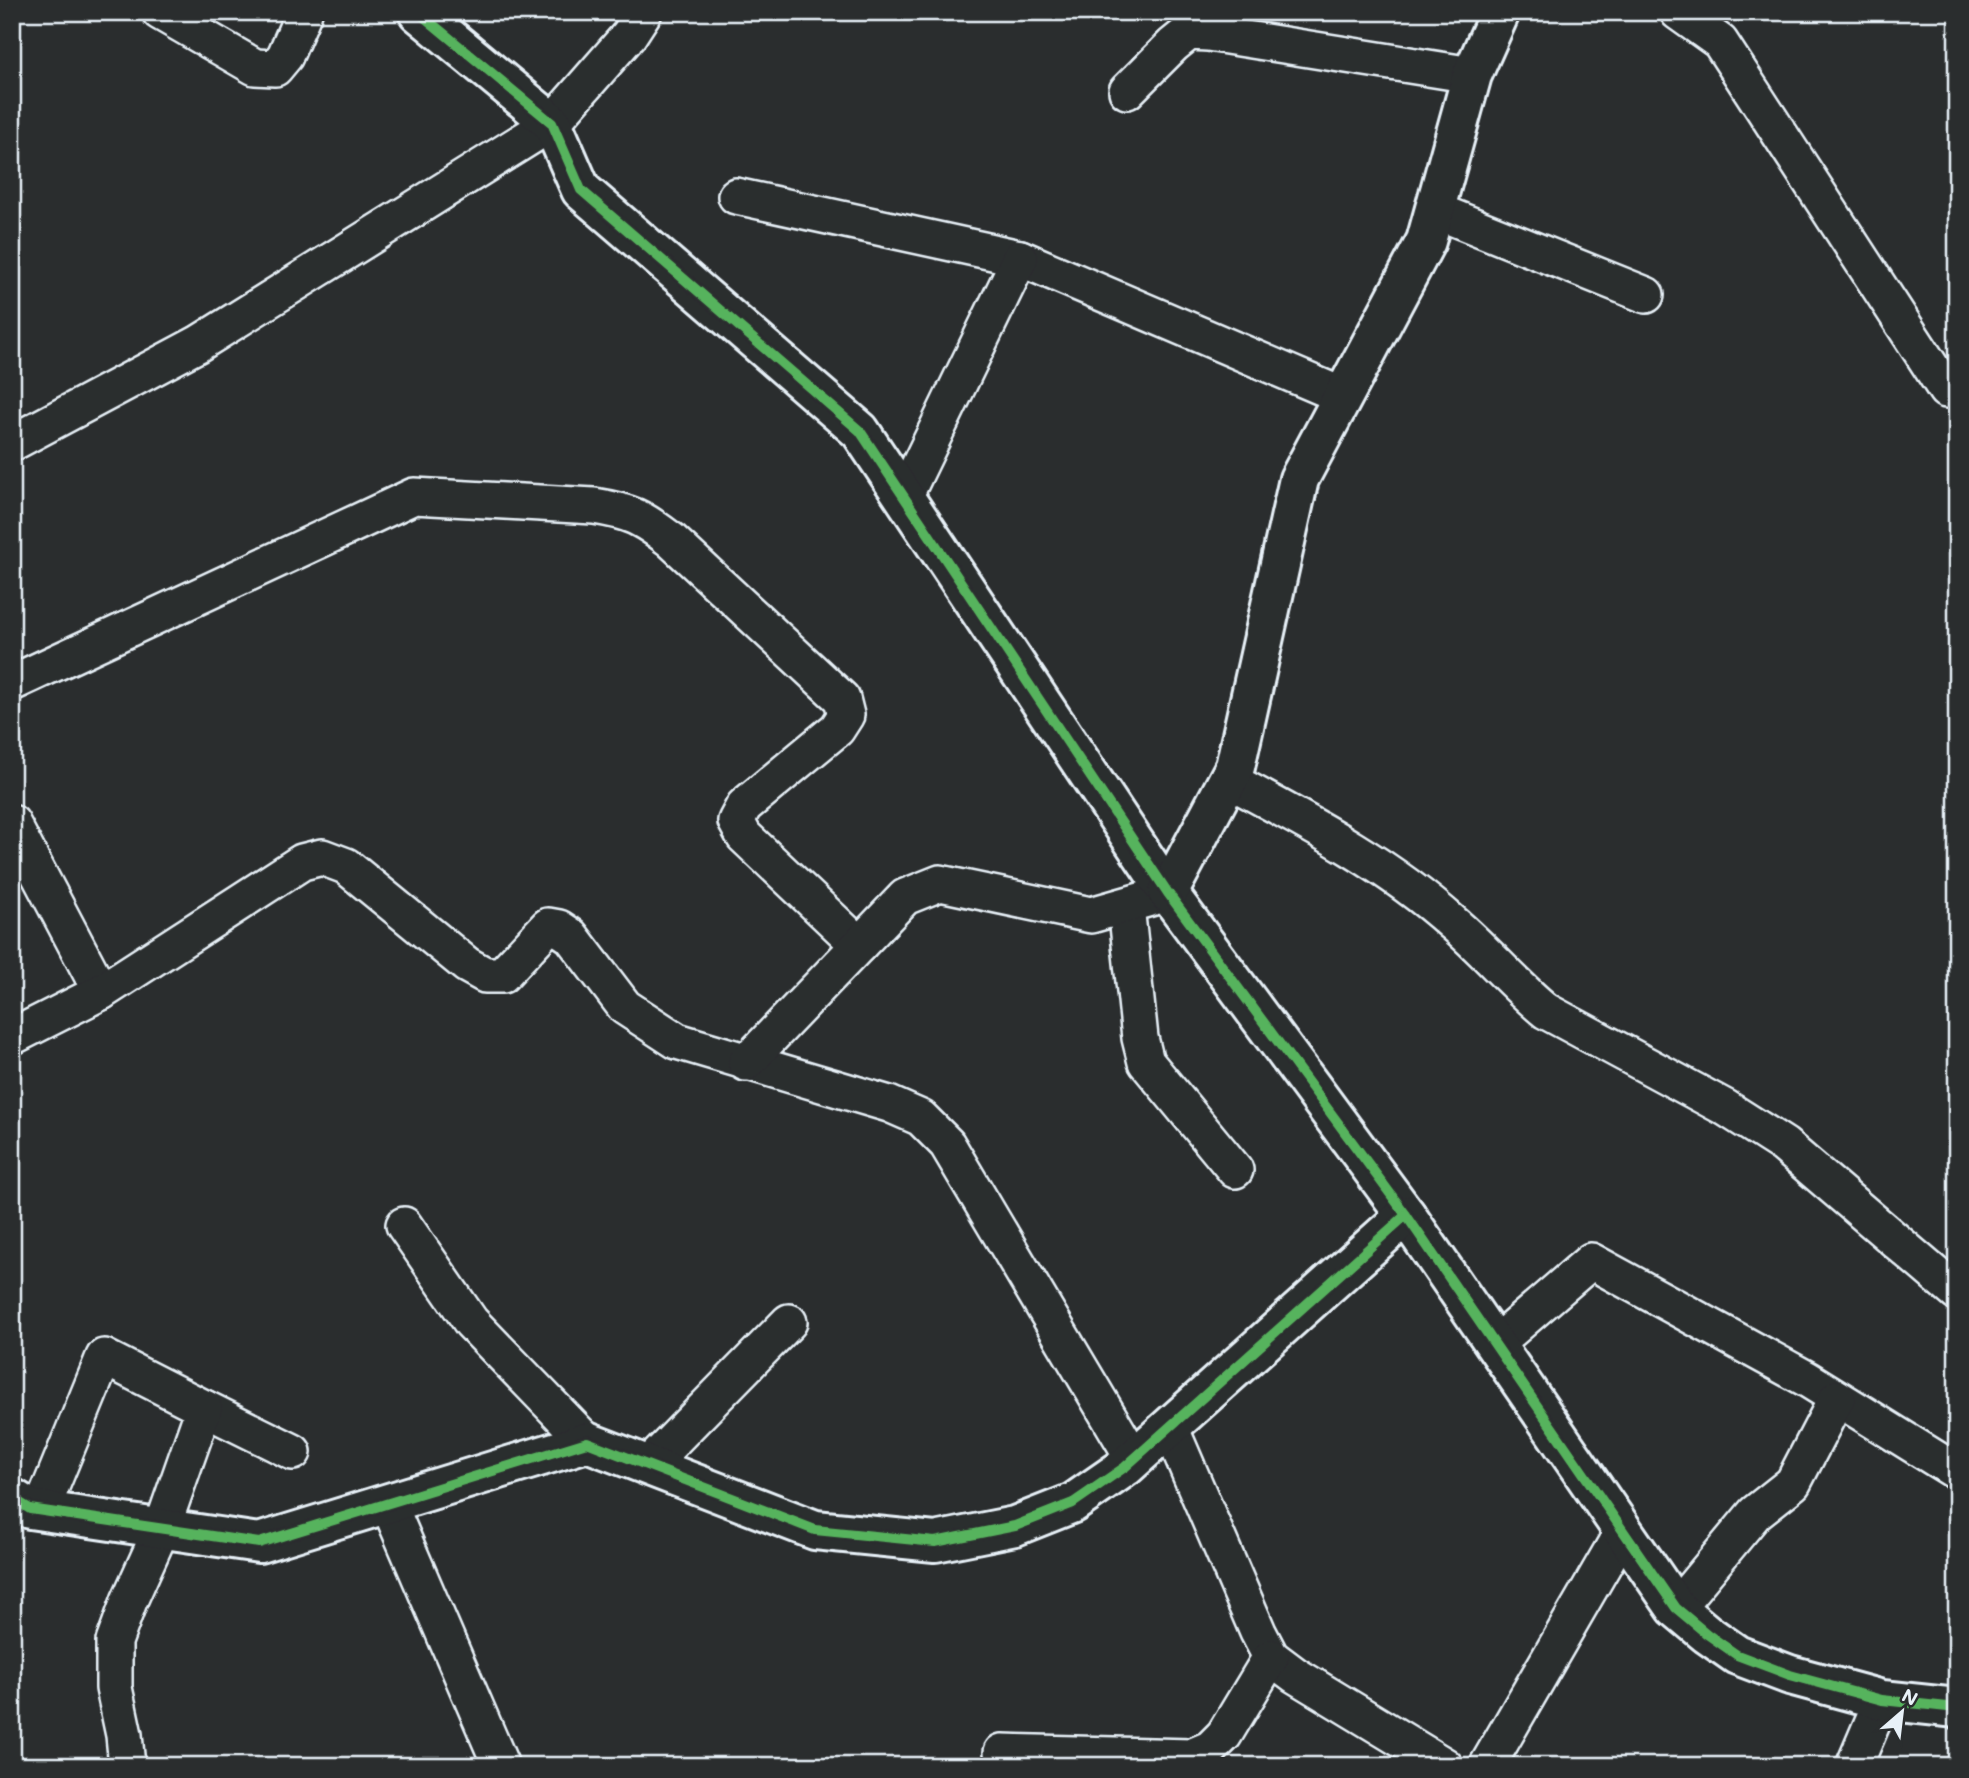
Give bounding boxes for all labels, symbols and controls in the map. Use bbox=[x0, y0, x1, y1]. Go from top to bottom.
north arrow bbox=[1868, 1676, 1938, 1746]
text: N bbox=[1898, 1682, 1922, 1711]

